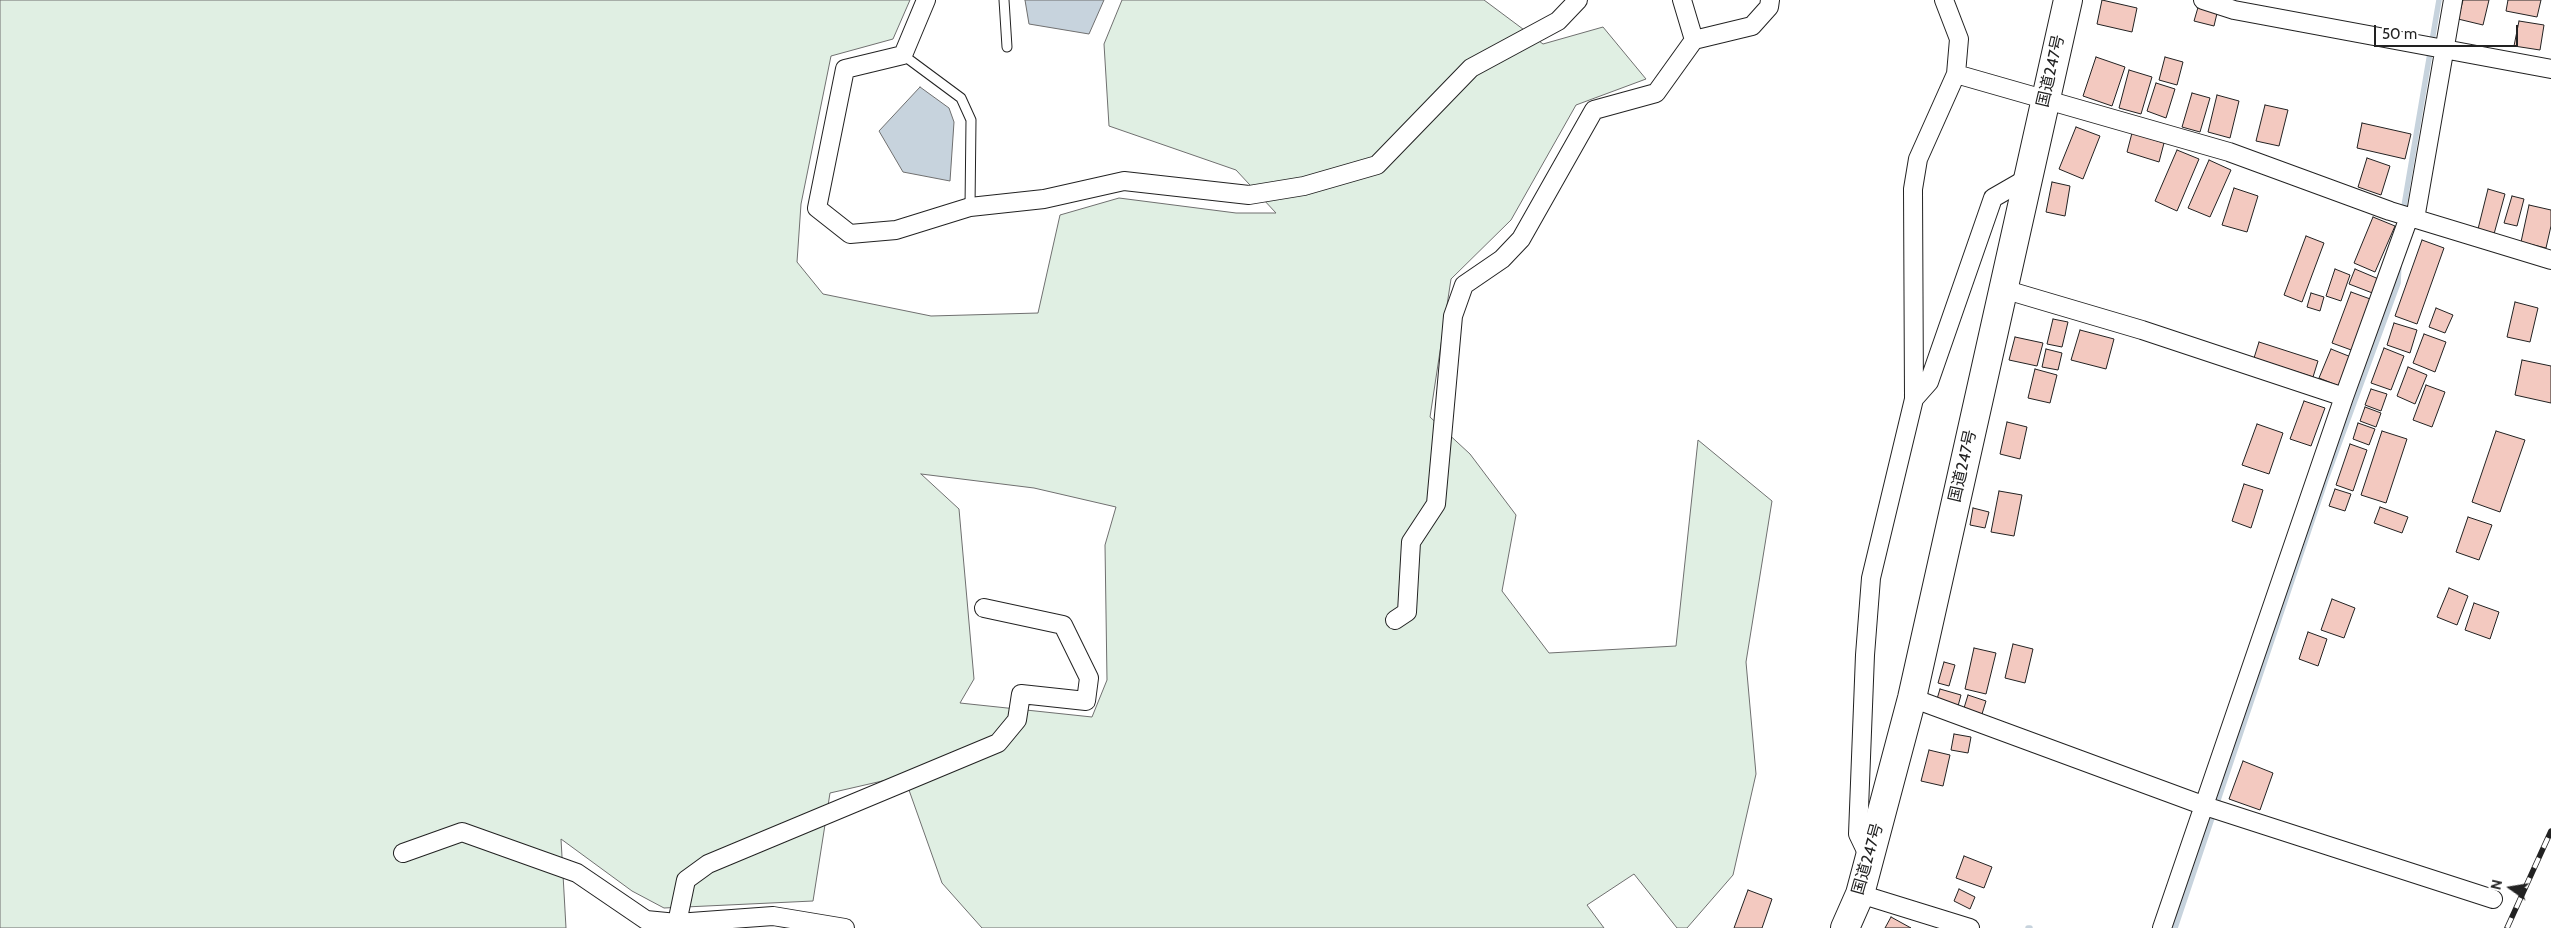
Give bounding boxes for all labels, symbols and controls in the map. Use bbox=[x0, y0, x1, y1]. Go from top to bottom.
scale bar bbox=[2376, 15, 2520, 47]
text: 50 m bbox=[2382, 25, 2417, 43]
street label: 国道247号 bbox=[2033, 33, 2069, 109]
street label: 国道247号 bbox=[1945, 428, 1981, 504]
street label: 国道247号 bbox=[1849, 821, 1887, 897]
north arrow bbox=[2486, 863, 2536, 913]
text: N bbox=[2487, 878, 2506, 891]

